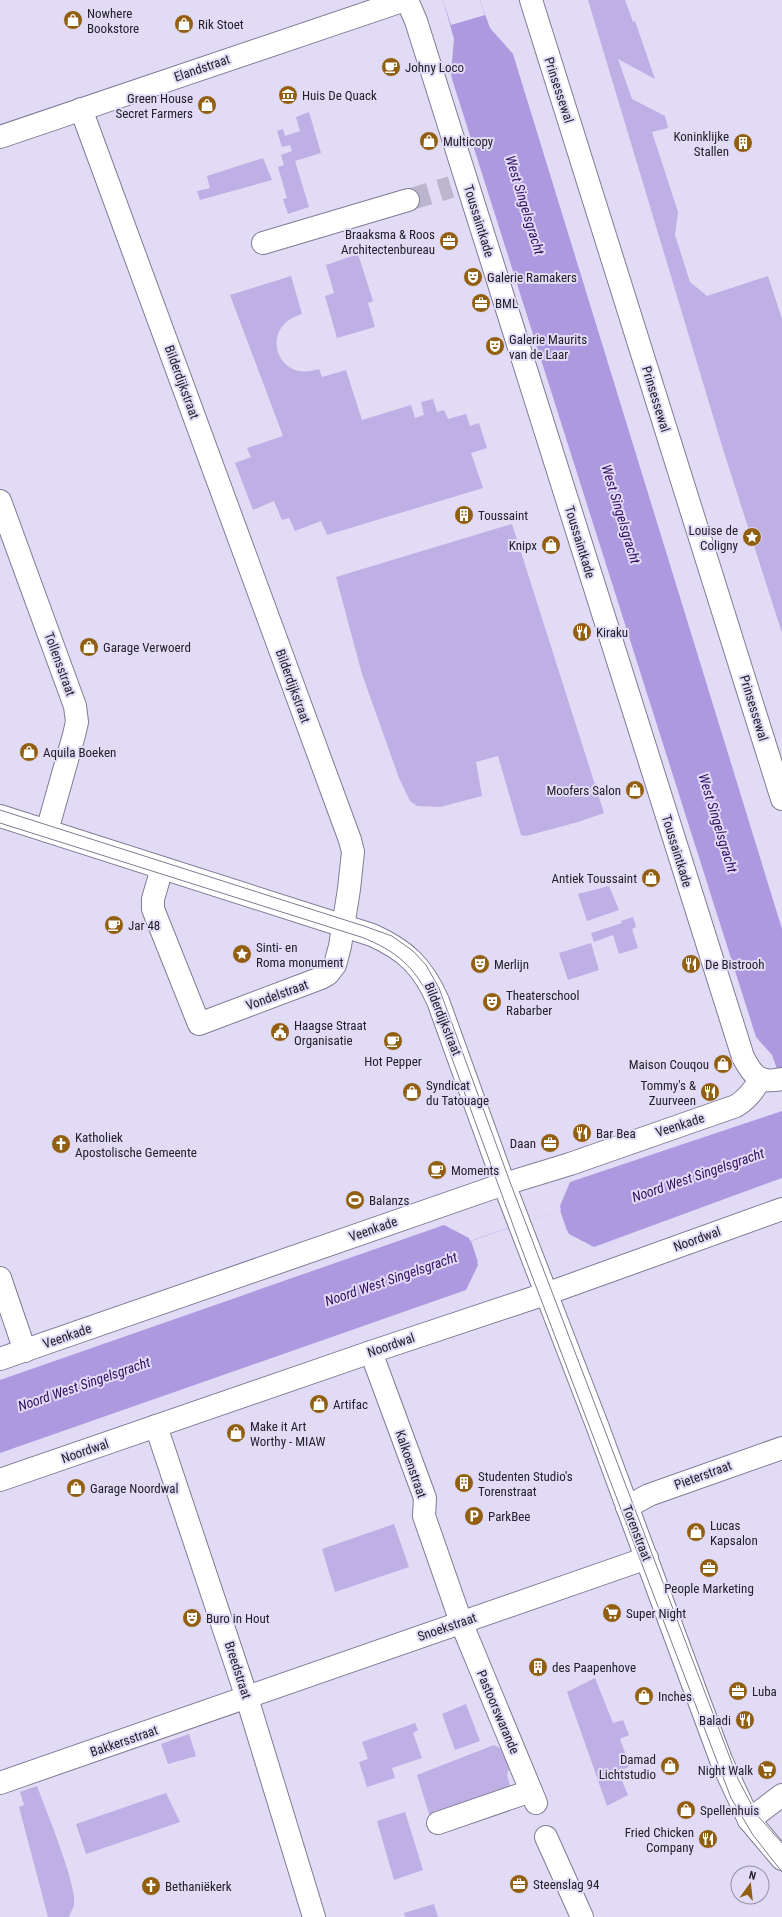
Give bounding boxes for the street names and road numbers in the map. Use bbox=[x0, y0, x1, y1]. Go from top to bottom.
street label: Elandstraat bbox=[172, 51, 232, 85]
street label: Prinsessewal bbox=[541, 55, 577, 125]
street label: Toussaintkade bbox=[461, 183, 497, 259]
street label: Bilderdijkstraat bbox=[162, 343, 202, 421]
street label: Prinsessewal bbox=[639, 364, 673, 434]
street label: Toussaintkade bbox=[562, 504, 598, 580]
street label: Tollensstraat bbox=[42, 630, 79, 698]
street label: Bilderdijkstraat bbox=[273, 647, 313, 725]
street label: Prinsessewal bbox=[737, 673, 771, 743]
street label: Toussaintkade bbox=[659, 813, 695, 889]
street label: Vondelstraat bbox=[244, 977, 310, 1013]
street label: Bilderdijkstraat bbox=[422, 980, 465, 1058]
street label: Veenkade bbox=[654, 1110, 706, 1140]
street label: Veenkade bbox=[347, 1214, 399, 1244]
street label: Noordwal bbox=[671, 1224, 723, 1254]
street label: Veenkade bbox=[41, 1321, 93, 1351]
street label: Noordwal bbox=[365, 1330, 417, 1360]
street label: Kalkoenstraat bbox=[392, 1428, 430, 1500]
street label: Noordwal bbox=[59, 1436, 111, 1466]
street label: Pieterstraat bbox=[672, 1458, 734, 1492]
street label: Torenstraat bbox=[619, 1503, 655, 1563]
street label: Snoekstraat bbox=[416, 1610, 479, 1644]
street label: Breedstraat bbox=[222, 1639, 254, 1701]
street label: Pastoorswarande bbox=[474, 1668, 522, 1756]
street label: Bakkersstraat bbox=[88, 1722, 160, 1760]

